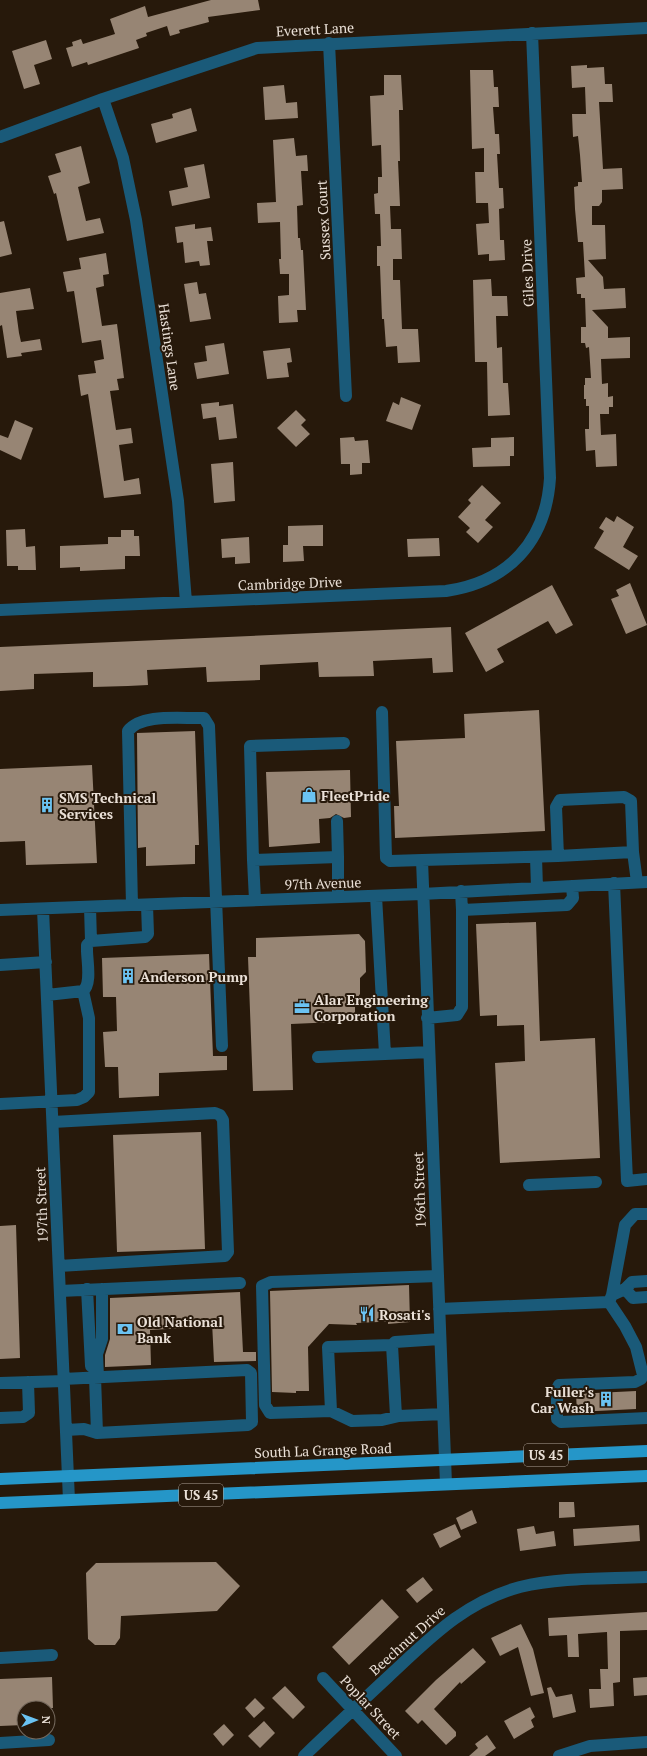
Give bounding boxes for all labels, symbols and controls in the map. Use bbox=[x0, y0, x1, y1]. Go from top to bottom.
street label: Everett Lane bbox=[275, 17, 355, 41]
street label: Sussex Court bbox=[311, 179, 335, 261]
street label: Giles Drive bbox=[516, 239, 538, 307]
street label: Hastings Lane bbox=[154, 302, 186, 392]
street label: Cambridge Drive bbox=[238, 572, 342, 594]
shop icon: FleetPride bbox=[300, 786, 318, 804]
place label: FleetPride bbox=[321, 786, 390, 805]
place label: SMS Technical Services bbox=[59, 788, 156, 823]
building icon: SMS Technical Services bbox=[38, 796, 56, 814]
street label: 97th Avenue bbox=[284, 872, 362, 894]
building icon: Anderson Pump bbox=[119, 967, 137, 985]
place label: Anderson Pump bbox=[140, 967, 248, 986]
place label: Alar Engineering Corporation bbox=[314, 990, 429, 1025]
office icon: Alar Engineering Corporation bbox=[293, 998, 311, 1016]
street label: 196th Street bbox=[408, 1151, 430, 1229]
street label: 197th Street bbox=[30, 1166, 52, 1243]
restaurant icon: Rosati's bbox=[358, 1305, 376, 1323]
place label: Rosati's bbox=[379, 1305, 431, 1324]
place label: Old National Bank bbox=[137, 1312, 223, 1347]
bank icon: Old National Bank bbox=[116, 1320, 134, 1338]
place label: Fuller's Car Wash bbox=[531, 1382, 594, 1417]
building icon: Fuller's Car Wash bbox=[597, 1390, 615, 1408]
street label: South La Grange Road bbox=[254, 1438, 392, 1462]
road number: US 45 bbox=[524, 1444, 568, 1466]
road number: US 45 bbox=[179, 1484, 223, 1506]
street label: Beechnut Drive bbox=[365, 1601, 449, 1679]
street label: Poplar Street bbox=[336, 1671, 406, 1744]
north arrow bbox=[16, 1700, 56, 1740]
text: N bbox=[39, 1716, 53, 1725]

